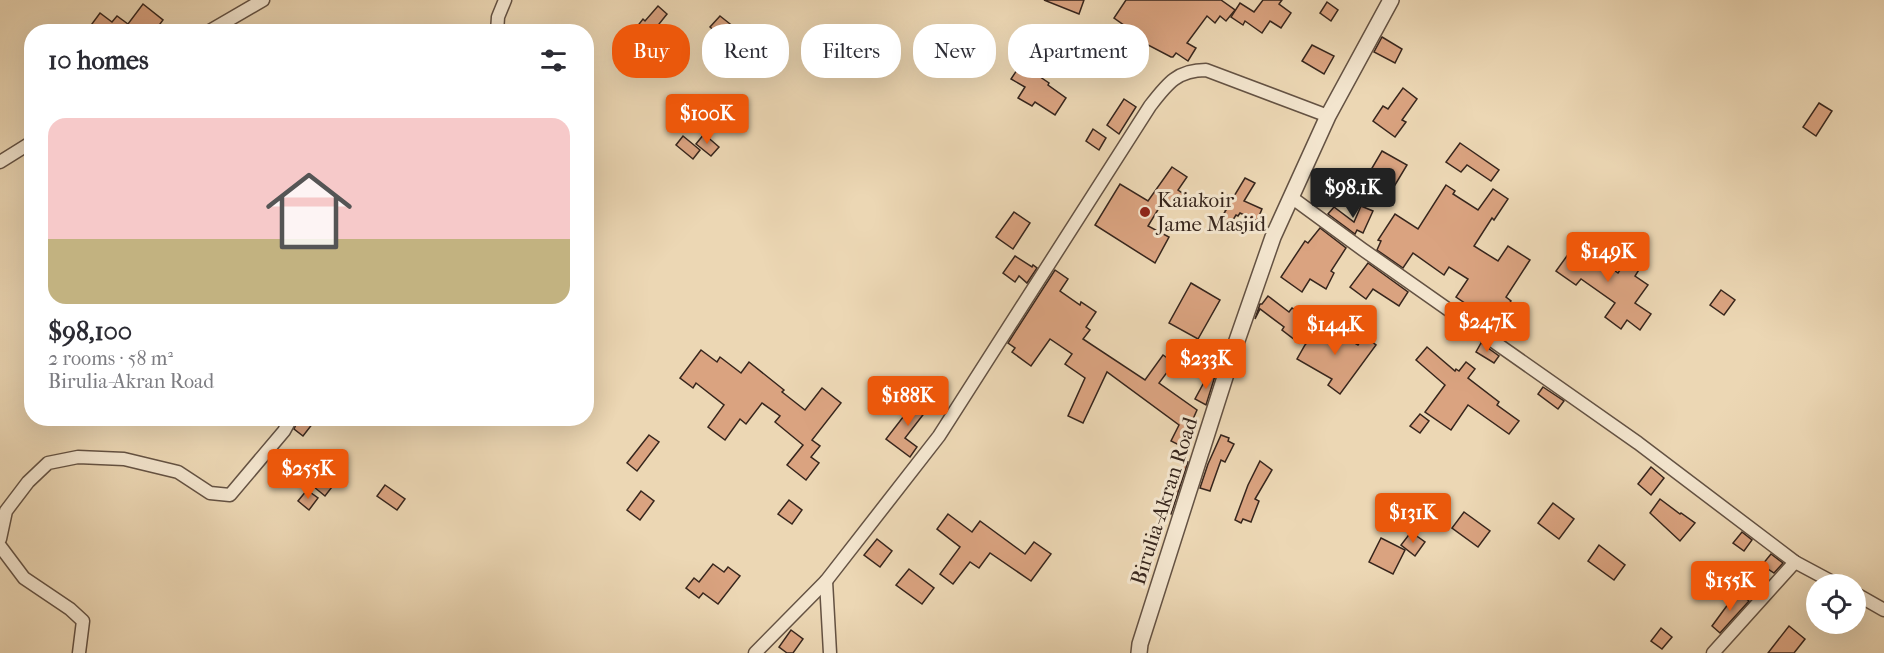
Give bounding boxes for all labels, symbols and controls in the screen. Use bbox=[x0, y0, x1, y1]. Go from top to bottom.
chip: Buy bbox=[612, 24, 690, 78]
chip: Rent bbox=[702, 24, 789, 78]
chip: Filters bbox=[801, 24, 901, 78]
chip: New bbox=[913, 24, 996, 78]
chip: Apartment bbox=[1008, 24, 1149, 78]
icon: filters bbox=[537, 44, 570, 77]
text: 10 homes bbox=[48, 45, 149, 76]
pin: $100K bbox=[665, 94, 749, 145]
text: $100K bbox=[680, 102, 734, 125]
icon: home bbox=[255, 157, 363, 265]
pin: $98.1K bbox=[1304, 168, 1402, 219]
text: $98.1K bbox=[1324, 176, 1382, 199]
place label: Kaiakoir Jame Masjid bbox=[1155, 188, 1267, 236]
marker: Kaiakoir Jame Masjid bbox=[1138, 205, 1152, 219]
pin: $149K bbox=[1566, 232, 1650, 283]
text: $149K bbox=[1581, 240, 1635, 263]
pin: $247K bbox=[1445, 302, 1529, 353]
pin: $144K bbox=[1293, 305, 1377, 356]
text: $247K bbox=[1459, 310, 1515, 333]
text: $144K bbox=[1307, 313, 1363, 336]
text: $98,100 bbox=[48, 316, 132, 347]
pin: $233K bbox=[1164, 339, 1248, 390]
text: 2 rooms · 58 m² bbox=[48, 347, 173, 370]
text: $233K bbox=[1180, 347, 1232, 370]
text: Birulia-Akran Road bbox=[48, 370, 214, 393]
pin: $188K bbox=[866, 376, 950, 427]
text: $188K bbox=[882, 384, 934, 407]
street label: Birulia-Akran Road bbox=[1126, 414, 1203, 588]
pin: $255K bbox=[266, 449, 350, 500]
text: $255K bbox=[281, 457, 335, 480]
pin: $131K bbox=[1371, 493, 1455, 544]
text: $131K bbox=[1389, 501, 1437, 524]
pin: $155K bbox=[1688, 561, 1772, 612]
text: $155K bbox=[1705, 569, 1755, 592]
map controls bbox=[1806, 574, 1866, 634]
button: locate bbox=[1806, 574, 1866, 634]

